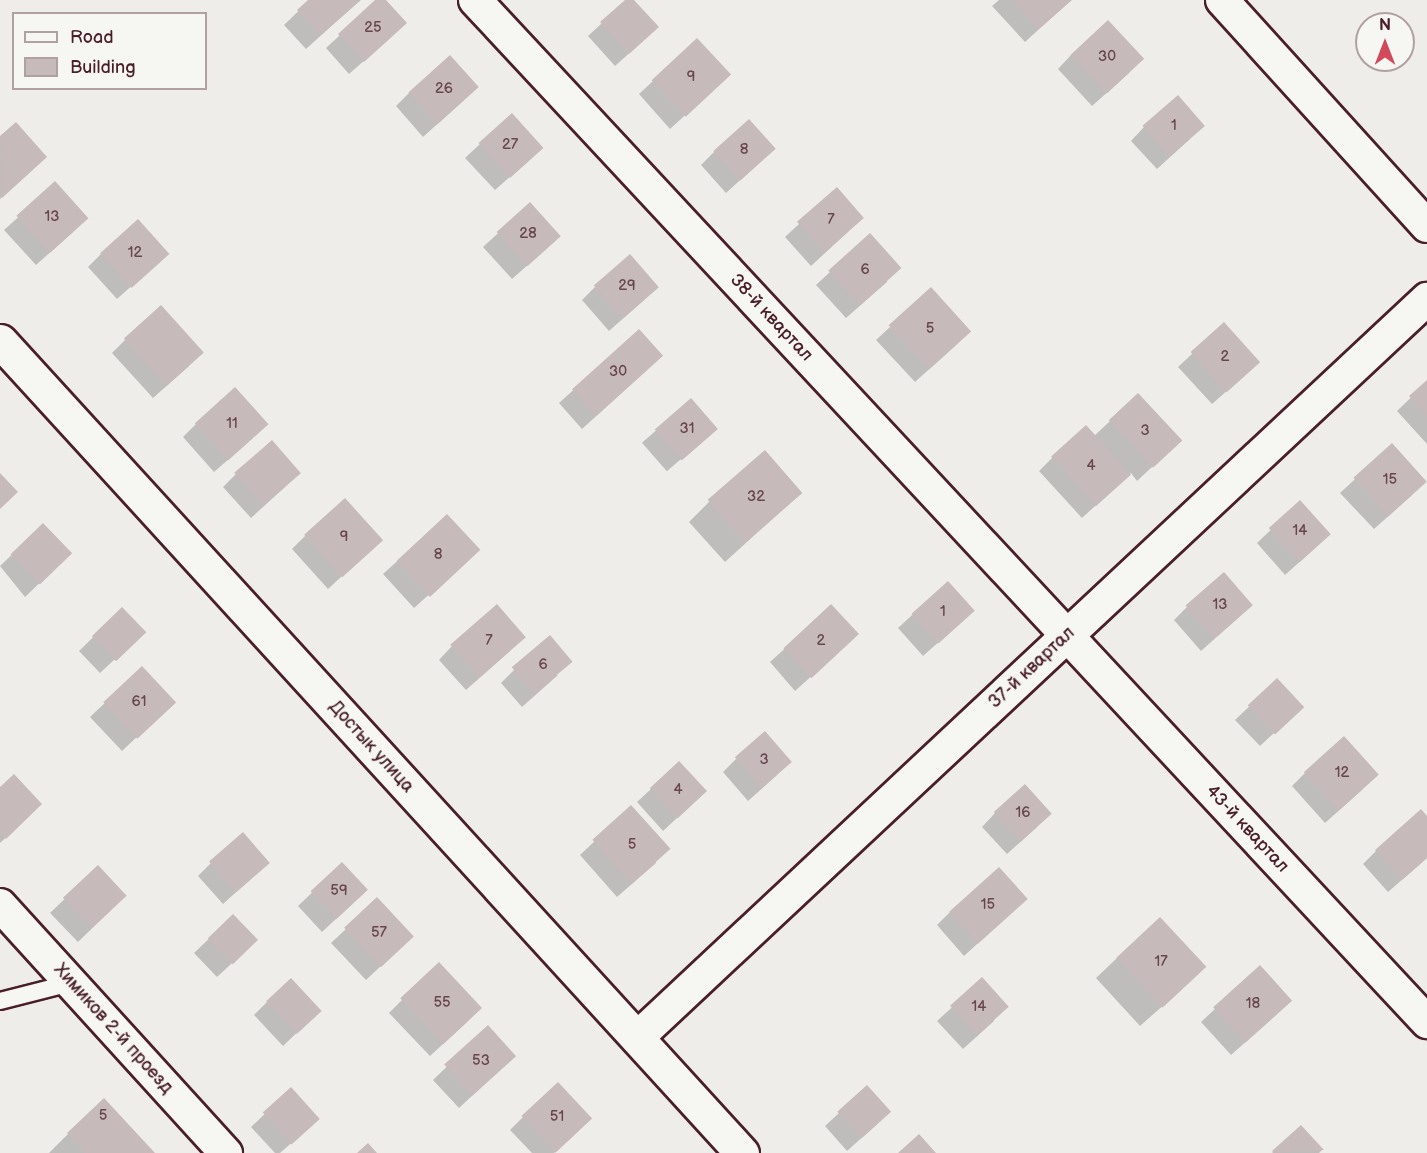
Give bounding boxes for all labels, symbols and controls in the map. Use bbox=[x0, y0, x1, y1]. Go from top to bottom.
legend bbox=[12, 12, 207, 90]
north arrow bbox=[1355, 12, 1415, 72]
text: N bbox=[1379, 16, 1391, 35]
house number: 25 bbox=[364, 19, 382, 37]
text: Road bbox=[70, 27, 114, 48]
house number: 30 bbox=[1098, 48, 1116, 66]
text: Building bbox=[70, 57, 136, 78]
house number: 9 bbox=[687, 68, 695, 86]
house number: 26 bbox=[435, 80, 453, 98]
house number: 1 bbox=[1171, 117, 1177, 135]
house number: 27 bbox=[502, 136, 518, 154]
house number: 8 bbox=[740, 141, 748, 159]
house number: 13 bbox=[44, 208, 60, 226]
house number: 7 bbox=[827, 211, 835, 229]
house number: 28 bbox=[519, 225, 537, 243]
house number: 12 bbox=[128, 244, 142, 262]
house number: 6 bbox=[860, 261, 870, 279]
street label: 38-й квартал bbox=[725, 270, 817, 366]
house number: 29 bbox=[618, 277, 636, 295]
house number: 5 bbox=[926, 320, 934, 338]
house number: 2 bbox=[1221, 348, 1229, 366]
house number: 30 bbox=[609, 363, 627, 381]
house number: 11 bbox=[226, 415, 238, 433]
house number: 31 bbox=[679, 420, 695, 438]
house number: 3 bbox=[1140, 422, 1150, 440]
house number: 4 bbox=[1086, 457, 1096, 475]
house number: 15 bbox=[1383, 471, 1397, 489]
house number: 32 bbox=[747, 488, 765, 506]
house number: 14 bbox=[1293, 522, 1307, 540]
house number: 9 bbox=[340, 528, 348, 546]
house number: 8 bbox=[434, 546, 442, 564]
house number: 13 bbox=[1212, 596, 1228, 614]
house number: 1 bbox=[940, 603, 946, 621]
street label: 37-й квартал bbox=[984, 623, 1080, 713]
house number: 7 bbox=[485, 632, 493, 650]
house number: 2 bbox=[817, 632, 825, 650]
house number: 6 bbox=[538, 656, 548, 674]
house number: 61 bbox=[132, 693, 146, 711]
street label: Достык улица bbox=[324, 696, 418, 798]
house number: 3 bbox=[759, 751, 769, 769]
house number: 12 bbox=[1335, 764, 1349, 782]
house number: 4 bbox=[673, 781, 683, 799]
street label: 43-й квартал bbox=[1201, 781, 1293, 877]
house number: 16 bbox=[1016, 804, 1030, 822]
house number: 5 bbox=[628, 836, 636, 854]
house number: 59 bbox=[330, 882, 348, 900]
house number: 15 bbox=[981, 896, 995, 914]
house number: 57 bbox=[371, 924, 387, 942]
house number: 17 bbox=[1154, 953, 1168, 971]
street label: Химиков 2-й проезд bbox=[49, 959, 177, 1099]
house number: 55 bbox=[433, 994, 451, 1012]
house number: 18 bbox=[1246, 995, 1260, 1013]
house number: 14 bbox=[972, 998, 986, 1016]
house number: 53 bbox=[472, 1052, 490, 1070]
house number: 5 bbox=[99, 1107, 107, 1125]
house number: 51 bbox=[550, 1108, 564, 1126]

